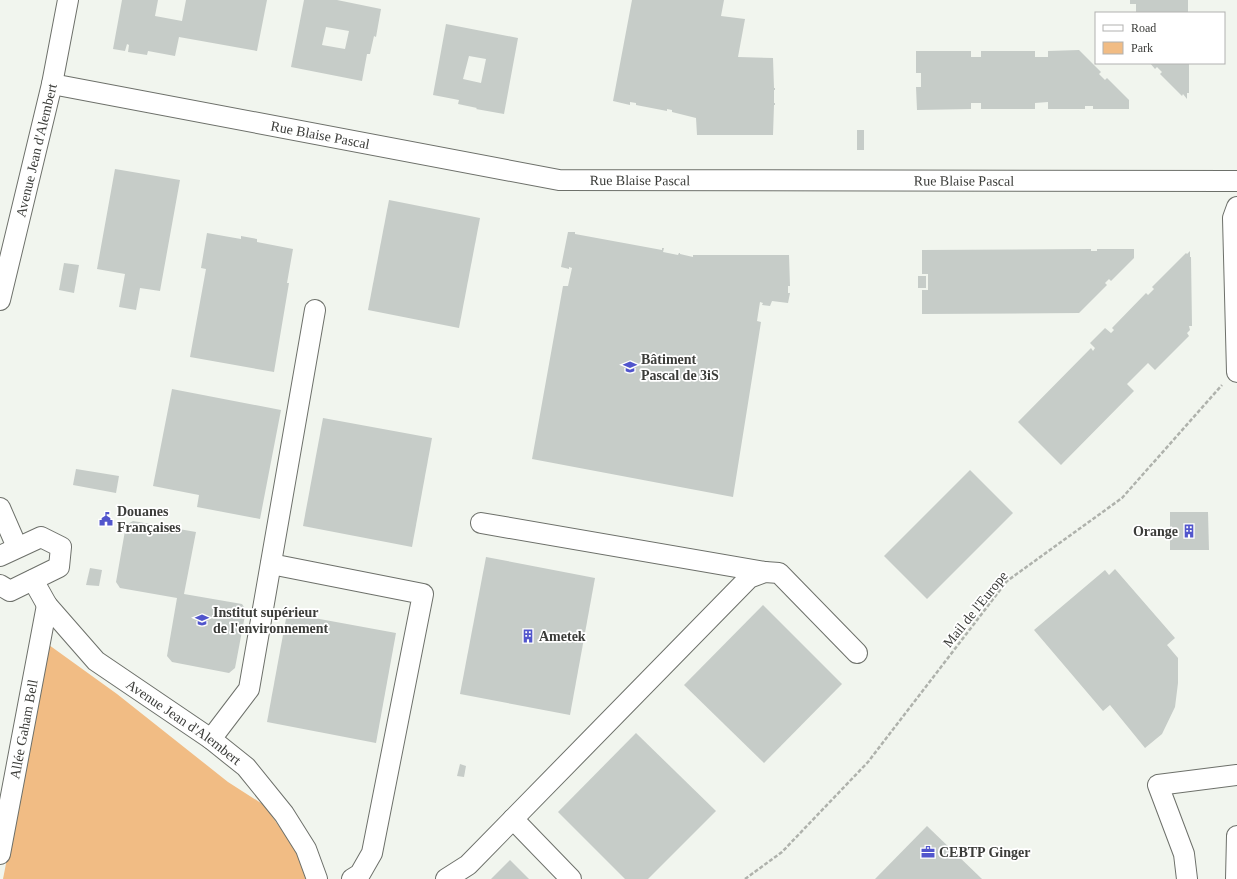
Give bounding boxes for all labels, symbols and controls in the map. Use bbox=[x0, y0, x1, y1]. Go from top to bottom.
legend bbox=[1095, 12, 1225, 64]
text: Road bbox=[1131, 21, 1156, 35]
text: Park bbox=[1131, 41, 1153, 55]
street label: Avenue Jean d'Alembert bbox=[13, 82, 60, 219]
street label: Rue Blaise Pascal bbox=[269, 119, 371, 152]
street label: Rue Blaise Pascal bbox=[590, 173, 690, 188]
street label: Rue Blaise Pascal bbox=[914, 174, 1014, 189]
place label: Bâtiment Pascal de 3iS bbox=[641, 352, 719, 383]
school or university icon: Bâtiment Pascal de 3iS bbox=[622, 359, 638, 375]
place label: Douanes Françaises bbox=[117, 504, 181, 535]
public building icon: Douanes Françaises bbox=[98, 511, 114, 527]
building icon: Orange bbox=[1181, 523, 1197, 539]
place label: Orange bbox=[1133, 524, 1178, 539]
street label: Mail de l'Europe bbox=[940, 568, 1011, 650]
place label: Institut supérieur de l'environnement bbox=[213, 605, 329, 636]
school or university icon: Institut supérieur de l'environnement bbox=[194, 612, 210, 628]
building icon: Ametek bbox=[520, 628, 536, 644]
place label: Ametek bbox=[539, 629, 586, 644]
street label: Avenue Jean d'Alembert bbox=[123, 677, 244, 768]
street label: Allée Gaham Bell bbox=[7, 678, 41, 780]
office icon: CEBTP Ginger bbox=[920, 844, 936, 860]
place label: CEBTP Ginger bbox=[939, 845, 1030, 860]

